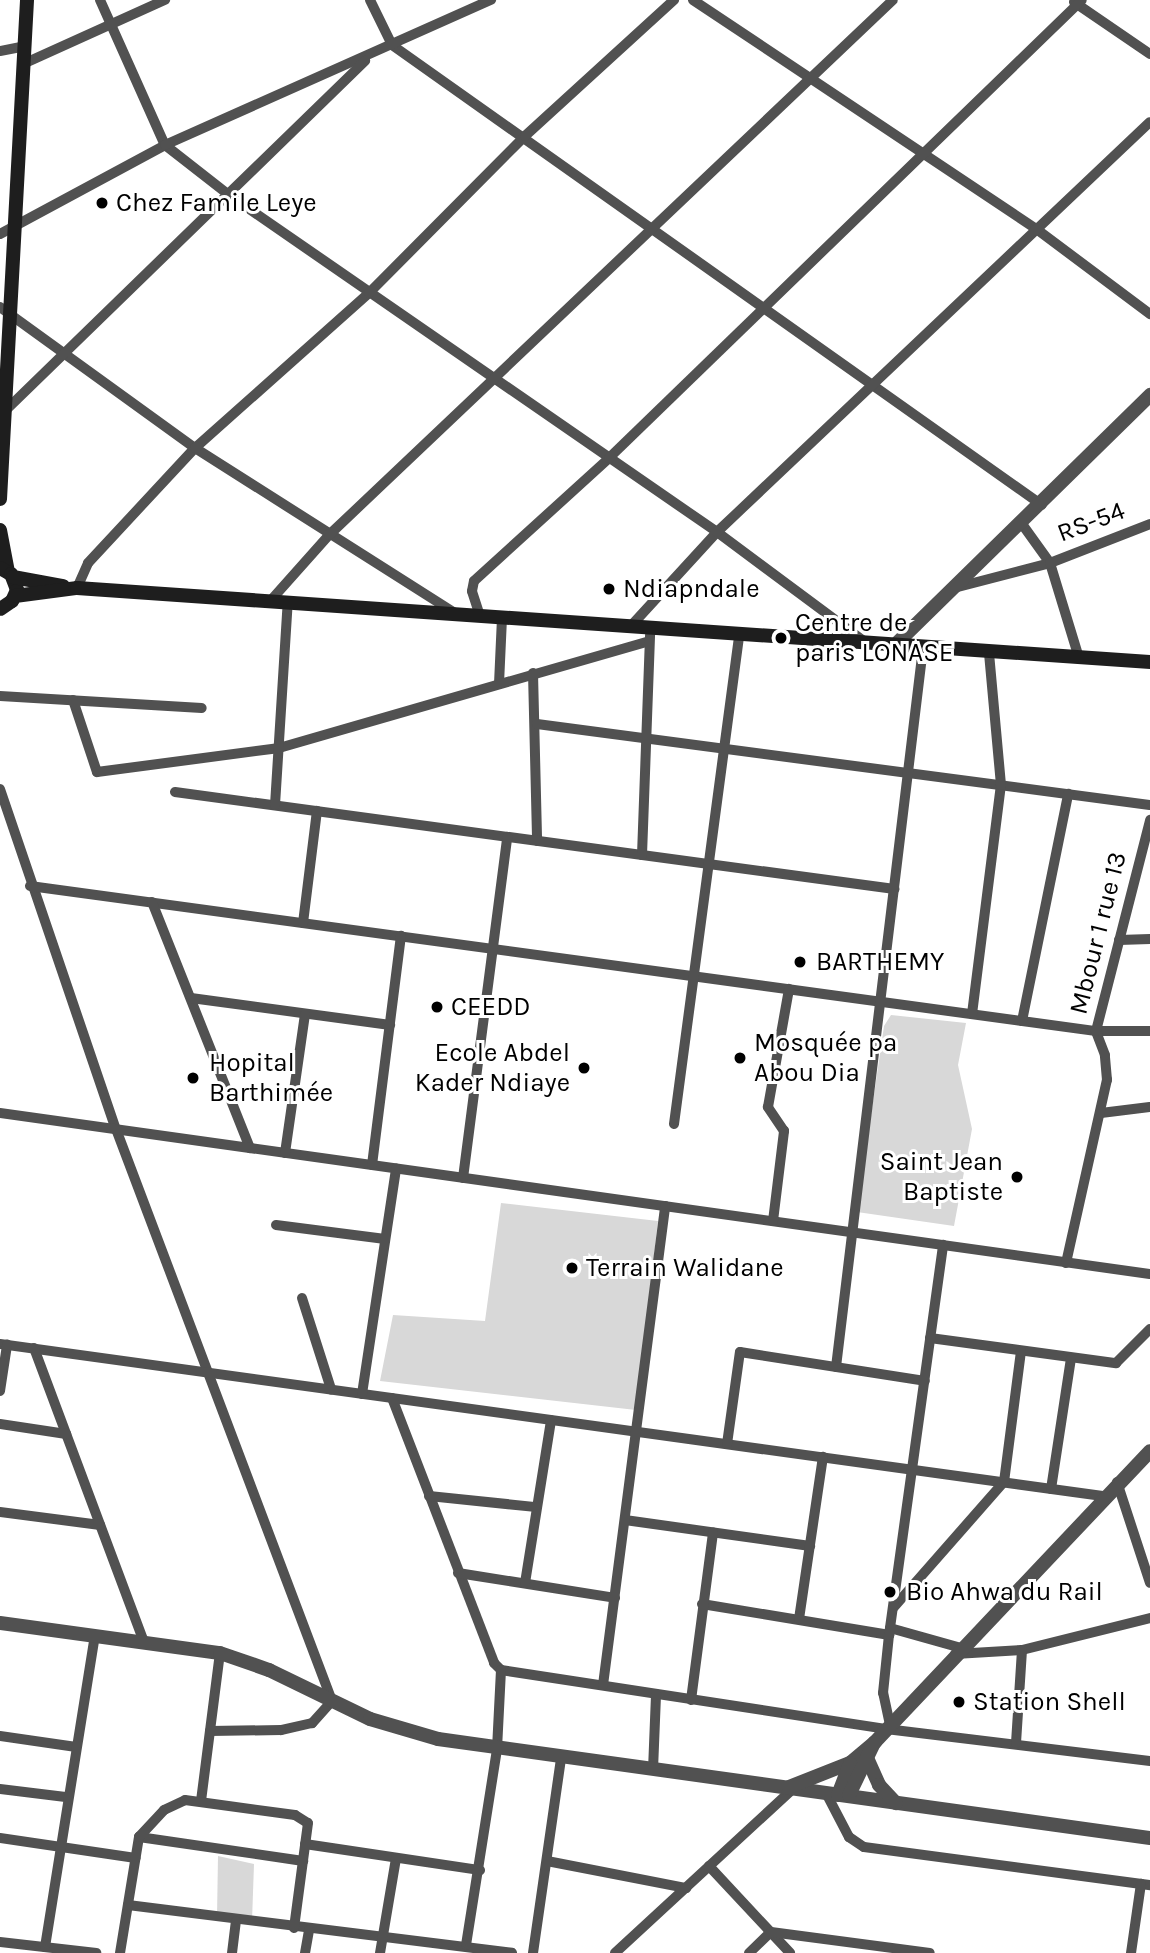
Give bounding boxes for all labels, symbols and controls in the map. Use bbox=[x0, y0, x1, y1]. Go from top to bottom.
place label: Chez Famile Leye bbox=[116, 187, 317, 219]
marker: Chez Famile Leye bbox=[94, 195, 110, 211]
street label: RS-54 bbox=[1053, 495, 1129, 549]
place label: Ndiapndale bbox=[623, 573, 759, 605]
marker: Ndiapndale bbox=[601, 581, 617, 597]
place label: Centre de paris LONASE bbox=[795, 607, 953, 668]
marker: Centre de paris LONASE bbox=[773, 630, 789, 646]
street label: Mbour 1 rue 13 bbox=[1063, 849, 1133, 1017]
place label: BARTHEMY bbox=[816, 946, 944, 978]
marker: BARTHEMY bbox=[790, 952, 810, 972]
place label: CEEDD bbox=[451, 991, 530, 1023]
marker: CEEDD bbox=[429, 999, 445, 1015]
place label: Mosquée pa Abou Dia bbox=[754, 1027, 897, 1088]
place label: Ecole Abdel Kader Ndiaye bbox=[415, 1037, 570, 1098]
place label: Hopital Barthimée bbox=[209, 1047, 333, 1108]
marker: Mosquée pa Abou Dia bbox=[732, 1050, 748, 1066]
marker: Ecole Abdel Kader Ndiaye bbox=[576, 1060, 592, 1076]
marker: Hopital Barthimée bbox=[183, 1068, 203, 1088]
place label: Saint Jean Baptiste bbox=[880, 1146, 1003, 1208]
marker: Saint Jean Baptiste bbox=[1009, 1169, 1025, 1185]
place label: Terrain Walidane bbox=[586, 1252, 784, 1284]
marker: Terrain Walidane bbox=[564, 1260, 580, 1276]
place label: Bio Ahwa du Rail bbox=[906, 1576, 1103, 1608]
marker: Bio Ahwa du Rail bbox=[880, 1582, 900, 1602]
place label: Station Shell bbox=[973, 1686, 1126, 1718]
marker: Station Shell bbox=[951, 1694, 967, 1710]

